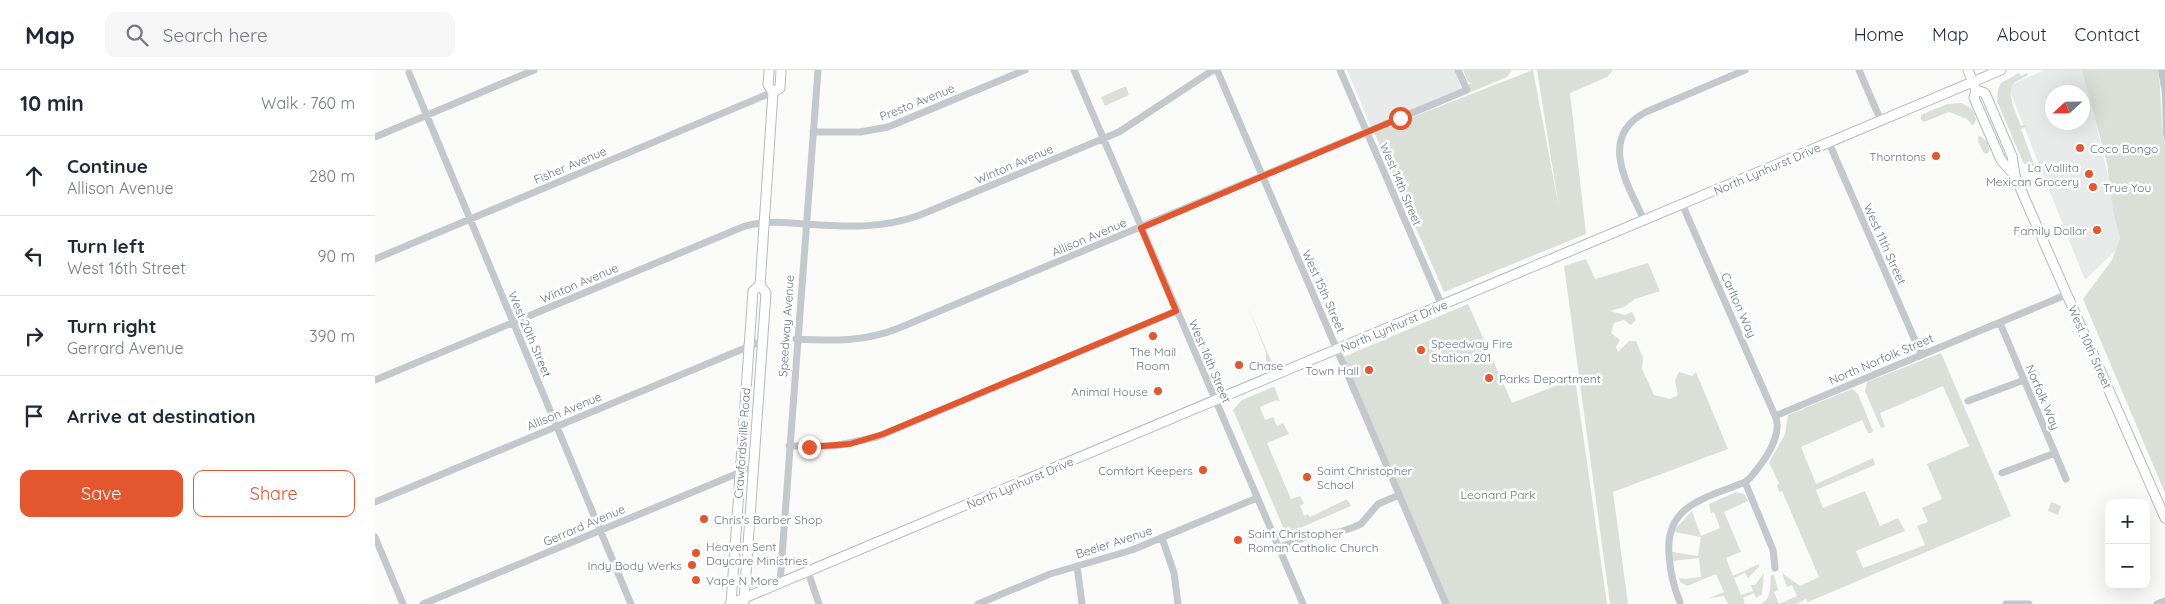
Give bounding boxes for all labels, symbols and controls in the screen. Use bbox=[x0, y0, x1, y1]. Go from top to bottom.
search box bbox=[105, 12, 455, 57]
text: Map bbox=[25, 20, 75, 50]
icon: search bbox=[123, 21, 151, 49]
text: Search here bbox=[163, 23, 268, 47]
text: Home bbox=[1854, 23, 1904, 46]
text: Map bbox=[1932, 23, 1969, 46]
text: About bbox=[1997, 23, 2047, 46]
text: Contact bbox=[2075, 23, 2140, 46]
street label: Presto Avenue bbox=[877, 80, 957, 124]
north arrow bbox=[2045, 85, 2090, 130]
text: 10 min bbox=[20, 90, 84, 116]
text: Walk · 760 m bbox=[261, 93, 355, 113]
route start bbox=[1389, 107, 1412, 130]
street label: West 14th Street bbox=[1377, 140, 1425, 228]
street label: North Lynhurst Drive bbox=[1711, 140, 1823, 198]
street label: Winton Avenue bbox=[973, 141, 1056, 187]
place label: Coco Bongo bbox=[2090, 141, 2158, 156]
marker: Coco Bongo bbox=[2074, 142, 2086, 154]
street label: Fisher Avenue bbox=[531, 143, 609, 187]
place label: Thorntons bbox=[1869, 149, 1926, 164]
marker: Thorntons bbox=[1930, 150, 1942, 162]
text: Continue bbox=[67, 154, 148, 178]
place label: La Vallita Mexican Grocery bbox=[1986, 160, 2079, 189]
icon: ahead bbox=[20, 162, 48, 190]
text: 280 m bbox=[309, 166, 355, 186]
marker: La Vallita Mexican Grocery bbox=[2083, 168, 2095, 180]
text: Allison Avenue bbox=[67, 178, 174, 198]
place label: True You bbox=[2103, 180, 2151, 195]
marker: True You bbox=[2087, 181, 2099, 193]
street label: West 11th Street bbox=[1860, 201, 1910, 287]
street label: Allison Avenue bbox=[1049, 214, 1129, 260]
place label: Family Dollar bbox=[2014, 223, 2087, 238]
marker: Family Dollar bbox=[2091, 224, 2103, 236]
text: Turn left bbox=[67, 234, 145, 258]
icon: left bbox=[20, 242, 48, 270]
text: 90 m bbox=[318, 246, 355, 266]
street label: West 15th Street bbox=[1299, 247, 1349, 335]
text: West 16th Street bbox=[67, 258, 186, 278]
street label: Winton Avenue bbox=[538, 260, 621, 306]
street label: Carlton Way bbox=[1718, 270, 1760, 340]
street label: Speedway Avenue bbox=[775, 274, 797, 378]
street label: West 20th Street bbox=[505, 289, 555, 379]
street label: North Lynhurst Drive bbox=[1338, 297, 1450, 355]
street label: West 10th Street bbox=[2065, 303, 2115, 391]
text: Turn right bbox=[67, 314, 156, 338]
street label: West 16th Street bbox=[1186, 317, 1234, 405]
icon: right bbox=[20, 322, 48, 350]
text: 390 m bbox=[309, 326, 355, 346]
marker: The Mail Room bbox=[1147, 330, 1159, 342]
street label: North Norfolk Street bbox=[1827, 330, 1935, 388]
place label: Speedway Fire Station 201 bbox=[1431, 336, 1513, 365]
text: Gerrard Avenue bbox=[67, 338, 184, 358]
place label: The Mail Room bbox=[1130, 344, 1176, 373]
marker: Speedway Fire Station 201 bbox=[1415, 344, 1427, 356]
place label: Chase bbox=[1249, 358, 1284, 373]
marker: Chase bbox=[1233, 359, 1245, 371]
street label: Norfolk Way bbox=[2022, 362, 2064, 432]
place label: Town Hall bbox=[1305, 363, 1359, 378]
marker: Town Hall bbox=[1363, 364, 1375, 376]
place label: Parks Department bbox=[1499, 371, 1601, 386]
marker: Parks Department bbox=[1483, 372, 1495, 384]
place label: Animal House bbox=[1071, 384, 1148, 399]
marker: Animal House bbox=[1152, 385, 1164, 397]
street label: Crawfordsville Road bbox=[731, 387, 753, 499]
street label: Allison Avenue bbox=[524, 388, 604, 434]
icon: arrive bbox=[20, 402, 48, 430]
text: Arrive at destination bbox=[67, 404, 256, 428]
route end bbox=[798, 436, 821, 459]
street label: North Lynhurst Drive bbox=[964, 454, 1076, 512]
place label: Comfort Keepers bbox=[1098, 463, 1193, 478]
place label: Saint Christopher School bbox=[1317, 463, 1412, 492]
marker: Comfort Keepers bbox=[1197, 464, 1209, 476]
button: Save bbox=[20, 470, 183, 517]
button: Share bbox=[193, 470, 355, 517]
marker: Saint Christopher School bbox=[1301, 471, 1313, 483]
park label: Leonard Park bbox=[1461, 487, 1535, 502]
map controls bbox=[2105, 499, 2150, 589]
button: + bbox=[2105, 499, 2150, 544]
street label: Gerrard Avenue bbox=[541, 501, 627, 549]
place label: Chris's Barber Shop bbox=[714, 512, 822, 527]
marker: Chris's Barber Shop bbox=[698, 513, 710, 525]
street label: Beeler Avenue bbox=[1074, 522, 1154, 561]
place label: Saint Christopher Roman Catholic Church bbox=[1248, 526, 1379, 555]
marker: Saint Christopher Roman Catholic Church bbox=[1232, 534, 1244, 546]
place label: Heaven Sent Daycare Ministries bbox=[706, 539, 808, 568]
button: − bbox=[2105, 544, 2150, 589]
marker: Heaven Sent Daycare Ministries bbox=[690, 547, 702, 559]
place label: Indy Body Werks bbox=[587, 558, 682, 573]
marker: Indy Body Werks bbox=[686, 559, 698, 571]
place label: Vape N More bbox=[706, 573, 779, 588]
marker: Vape N More bbox=[690, 574, 702, 586]

